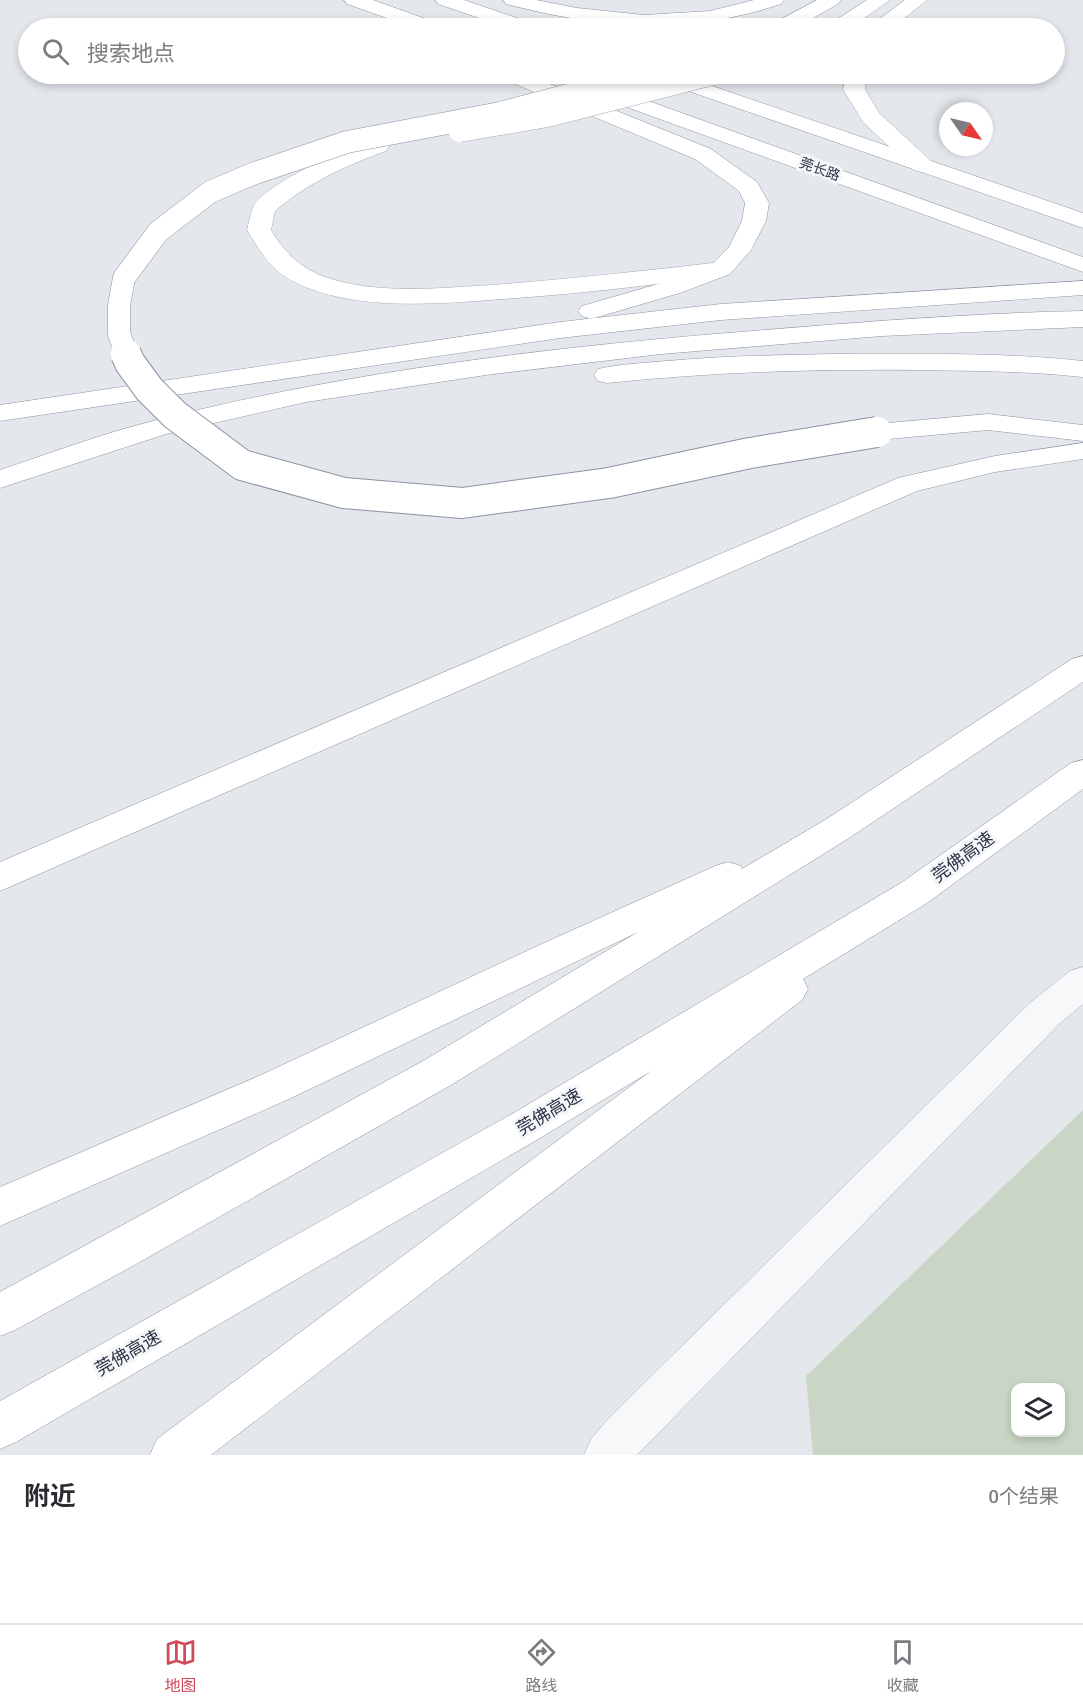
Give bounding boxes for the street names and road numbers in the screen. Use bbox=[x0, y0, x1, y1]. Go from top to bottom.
street label: 莞长路 bbox=[797, 154, 842, 185]
street label: 莞佛高速 bbox=[927, 827, 999, 887]
street label: 莞佛高速 bbox=[512, 1084, 586, 1140]
street label: 莞佛高速 bbox=[91, 1325, 165, 1381]

